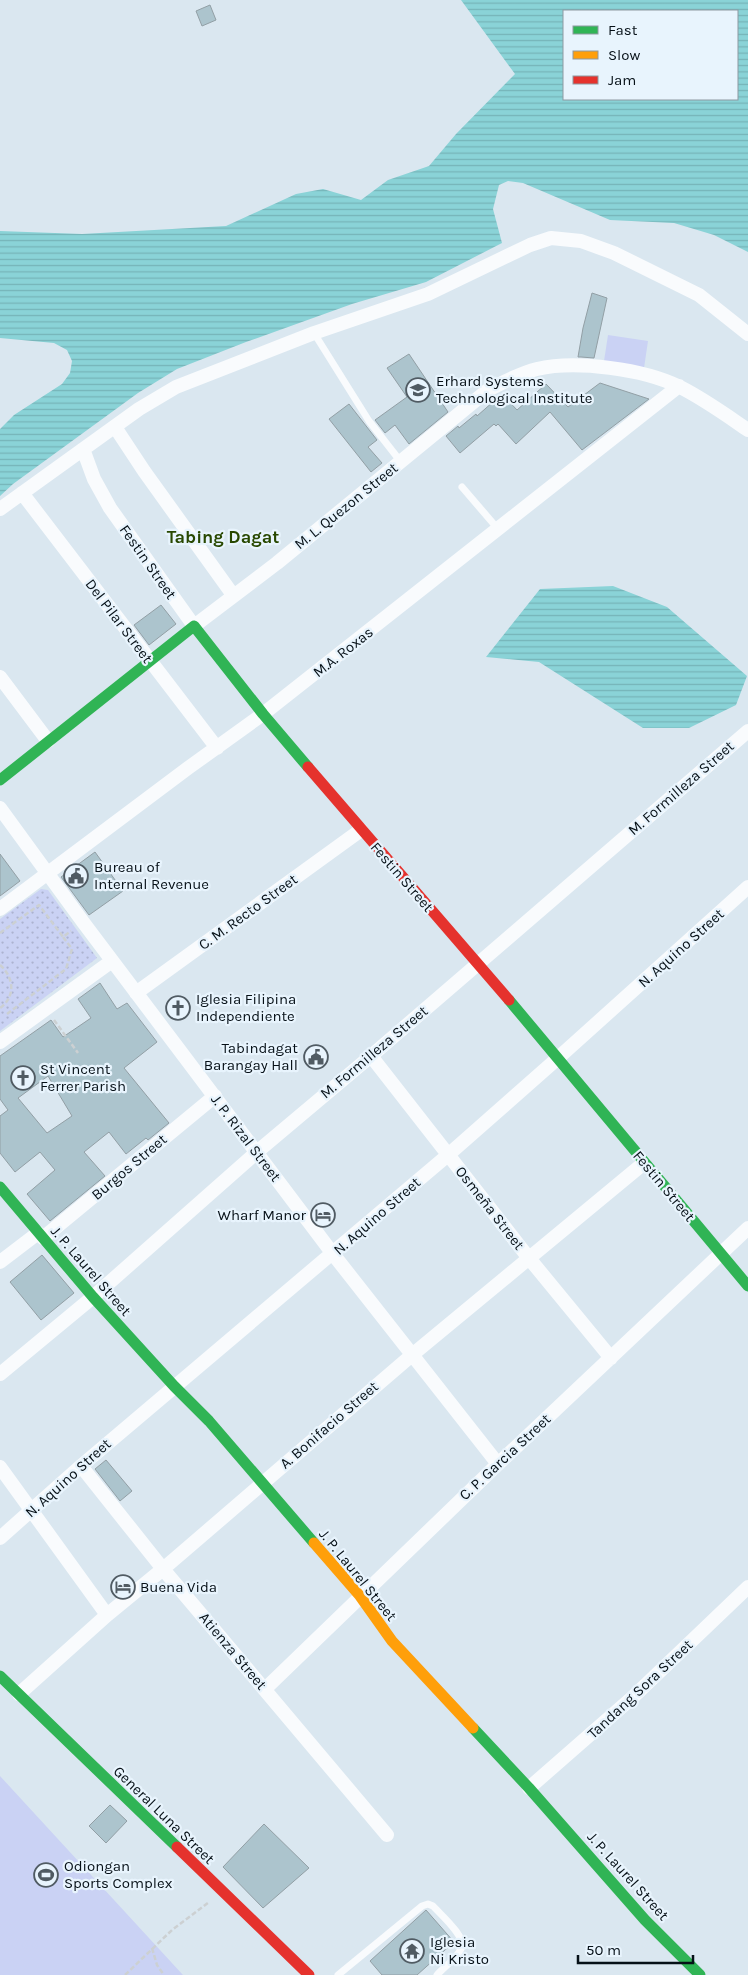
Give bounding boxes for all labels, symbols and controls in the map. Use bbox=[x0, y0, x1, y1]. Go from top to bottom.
legend bbox=[563, 10, 738, 100]
text: Fast bbox=[608, 21, 638, 39]
text: Slow bbox=[608, 46, 640, 64]
text: Jam bbox=[608, 71, 636, 89]
place label: Erhard Systems Technological Institute bbox=[436, 372, 593, 407]
school or university icon: Erhard Systems Technological Institute bbox=[405, 377, 431, 403]
street label: M. L. Quezon Street bbox=[291, 459, 402, 553]
street label: Festin Street bbox=[116, 521, 181, 603]
district label: Tabing Dagat bbox=[167, 526, 279, 548]
street label: Del Pilar Street bbox=[81, 575, 157, 667]
street label: M.A. Roxas bbox=[309, 623, 377, 681]
street label: M. Formilleza Street bbox=[624, 737, 738, 839]
street label: Festin Street bbox=[367, 838, 438, 916]
place label: Bureau of Internal Revenue bbox=[94, 858, 209, 893]
public building icon: Bureau of Internal Revenue bbox=[63, 863, 89, 889]
street label: C. M. Recto Street bbox=[195, 870, 301, 954]
street label: N. Aquino Street bbox=[634, 904, 728, 991]
place label: Iglesia Filipina Independiente bbox=[196, 990, 296, 1025]
church icon: Iglesia Filipina Independiente bbox=[165, 995, 191, 1021]
street label: M. Formilleza Street bbox=[317, 1002, 432, 1102]
place label: Tabindagat Barangay Hall bbox=[204, 1039, 298, 1074]
public building icon: Tabindagat Barangay Hall bbox=[303, 1044, 329, 1070]
place label: St Vincent Ferrer Parish bbox=[40, 1060, 126, 1095]
church icon: St Vincent Ferrer Parish bbox=[10, 1065, 36, 1091]
street label: J. P. Rizal Street bbox=[207, 1091, 285, 1186]
street label: Burgos Street bbox=[88, 1130, 171, 1204]
street label: Festin Street bbox=[629, 1147, 699, 1225]
street label: Osmeña Street bbox=[452, 1163, 529, 1254]
street label: N. Aquino Street bbox=[330, 1173, 424, 1259]
hotel icon: Wharf Manor bbox=[310, 1202, 336, 1228]
place label: Wharf Manor bbox=[218, 1206, 307, 1224]
street label: J. P. Laurel Street bbox=[47, 1222, 135, 1320]
street label: A. Bonifacio Street bbox=[276, 1377, 382, 1473]
street label: C. P. Garcia Street bbox=[456, 1410, 555, 1504]
street label: N. Aquino Street bbox=[21, 1434, 115, 1521]
street label: J. P. Laurel Street bbox=[315, 1525, 401, 1625]
hotel icon: Buena Vida bbox=[110, 1574, 136, 1600]
place label: Buena Vida bbox=[140, 1578, 217, 1596]
street label: Atienza Street bbox=[195, 1609, 271, 1694]
street label: Tandang Sora Street bbox=[584, 1635, 697, 1742]
street label: General Luna Street bbox=[110, 1762, 219, 1868]
street label: J. P. Laurel Street bbox=[583, 1828, 673, 1924]
place label: Odiongan Sports Complex bbox=[64, 1857, 173, 1892]
sports icon: Odiongan Sports Complex bbox=[33, 1862, 59, 1888]
scale bar bbox=[578, 1932, 693, 1964]
place label: Iglesia Ni Kristo bbox=[430, 1933, 489, 1968]
temple icon: Iglesia Ni Kristo bbox=[399, 1938, 425, 1964]
text: 50 m bbox=[586, 1941, 621, 1959]

